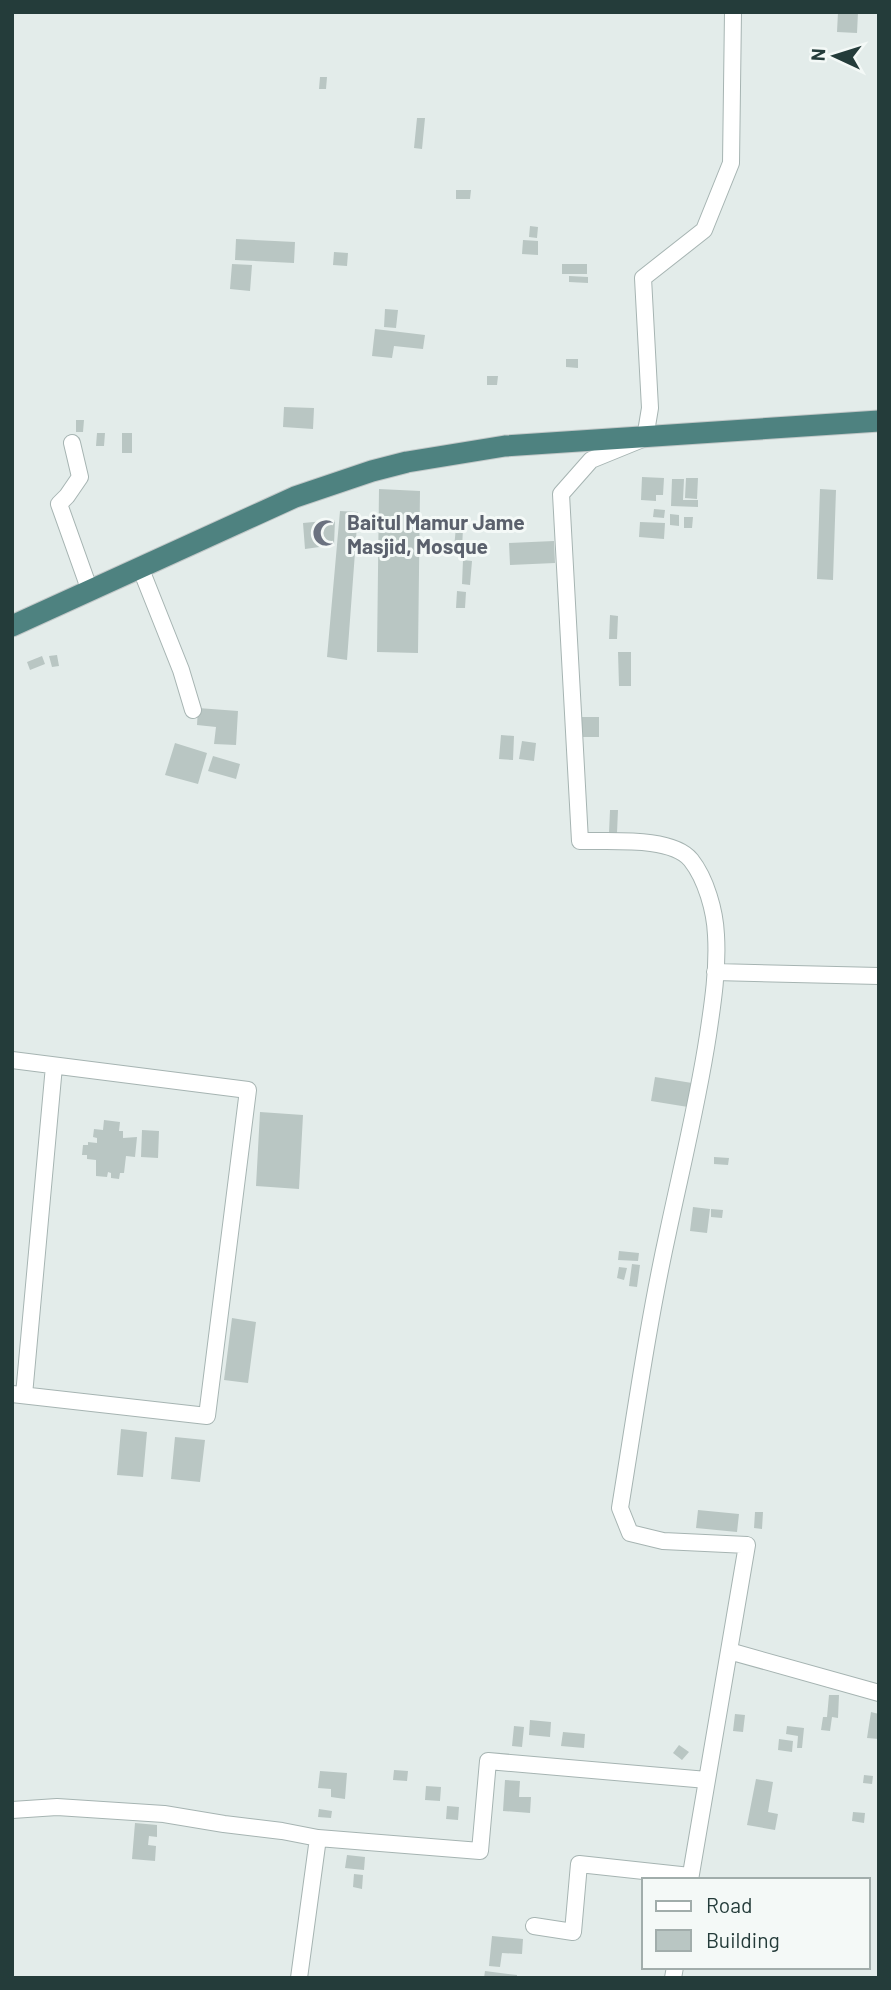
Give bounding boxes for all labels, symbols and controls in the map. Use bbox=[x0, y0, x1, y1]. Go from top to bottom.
north arrow bbox=[800, 21, 870, 91]
text: N bbox=[806, 48, 829, 62]
place label: Baitul Mamur Jame Masjid, Mosque bbox=[347, 509, 525, 558]
mosque icon: Baitul Mamur Jame Masjid, Mosque bbox=[311, 518, 341, 548]
legend bbox=[642, 1878, 870, 1969]
text: Road bbox=[706, 1892, 752, 1917]
text: Building bbox=[706, 1927, 780, 1952]

